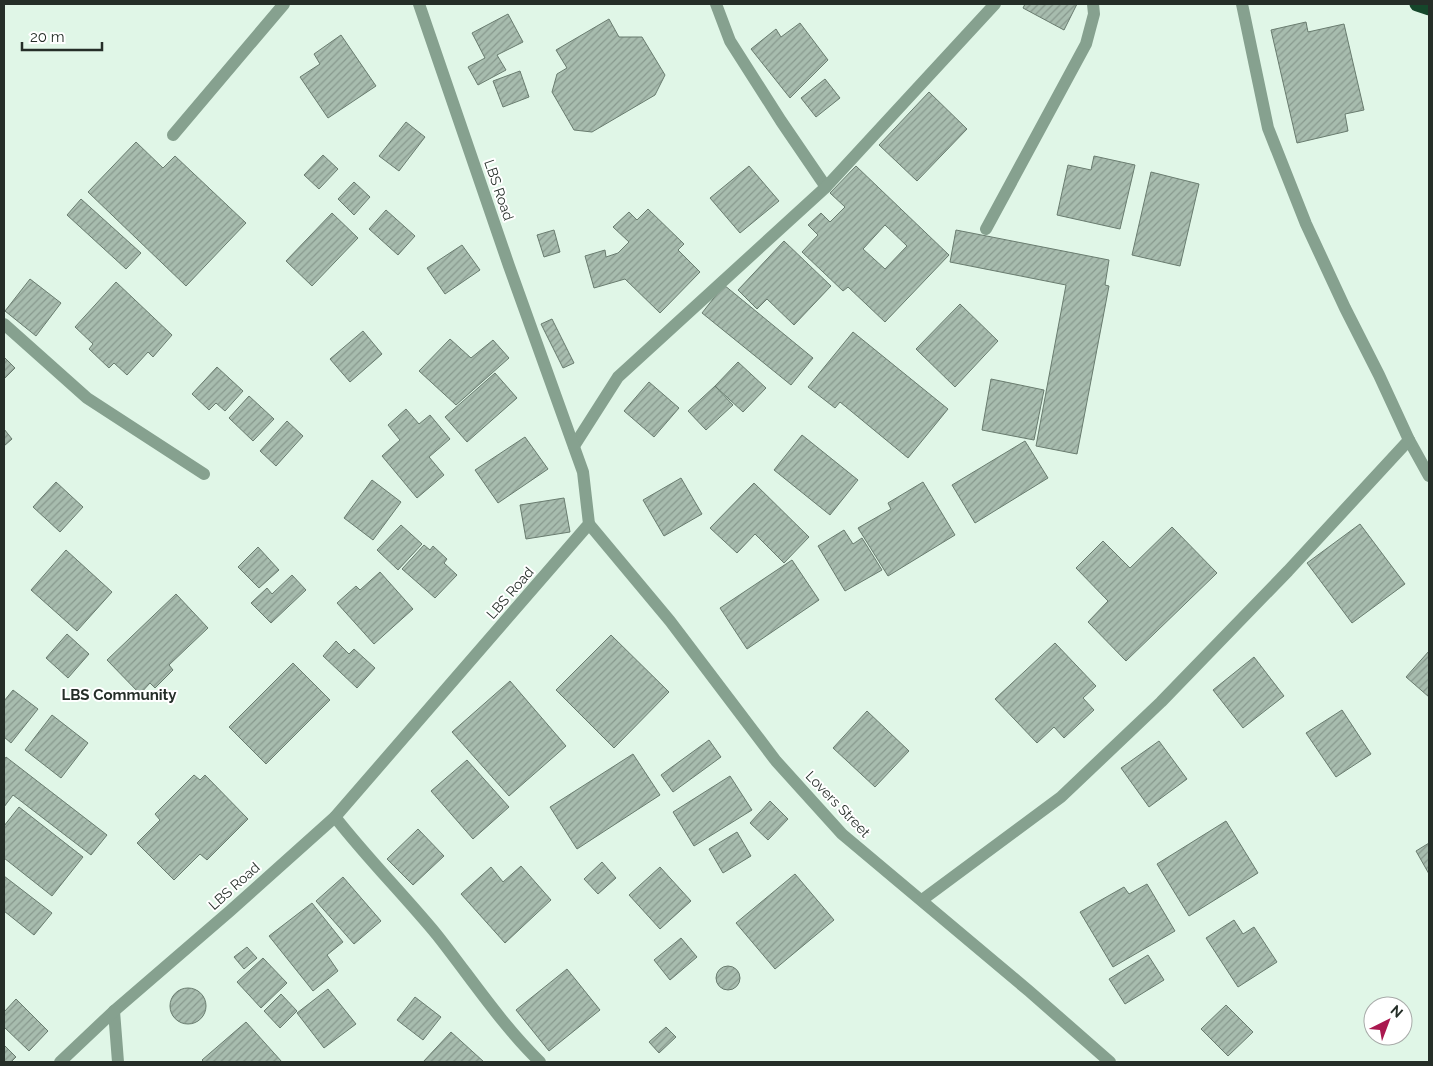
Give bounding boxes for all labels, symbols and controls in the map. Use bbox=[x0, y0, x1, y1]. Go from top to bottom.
scale bar bbox=[22, 20, 102, 52]
text: 20 m bbox=[30, 28, 65, 46]
street label: LBS Road bbox=[481, 158, 517, 222]
street label: LBS Road bbox=[483, 564, 537, 622]
district label: LBS Community bbox=[61, 686, 177, 704]
street label: Lovers Street bbox=[803, 768, 874, 841]
street label: LBS Road bbox=[205, 859, 263, 913]
north arrow bbox=[1363, 996, 1413, 1046]
text: N bbox=[1387, 1002, 1406, 1021]

